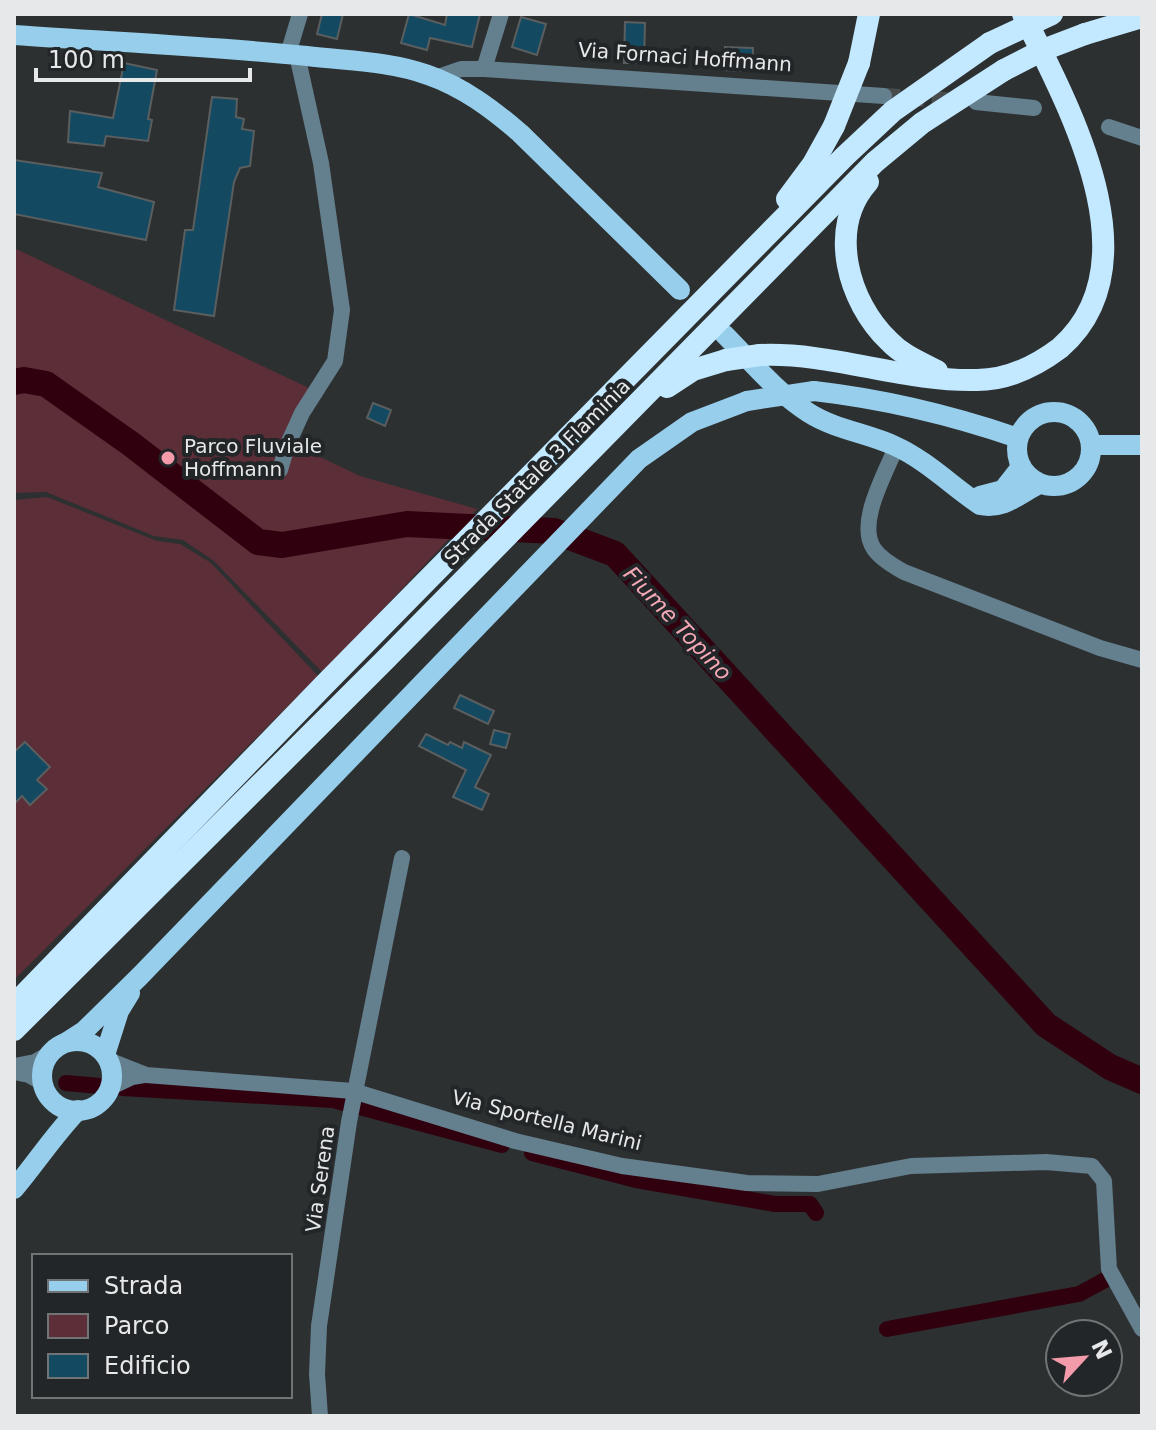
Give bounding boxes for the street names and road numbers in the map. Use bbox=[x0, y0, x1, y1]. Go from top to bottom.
street label: Via Fornaci Hoffmann bbox=[577, 38, 793, 76]
street label: Strada Statale 3 Flaminia bbox=[439, 374, 635, 570]
street label: Via Sportella Marini bbox=[450, 1085, 644, 1155]
street label: Via Serena bbox=[301, 1124, 339, 1234]

